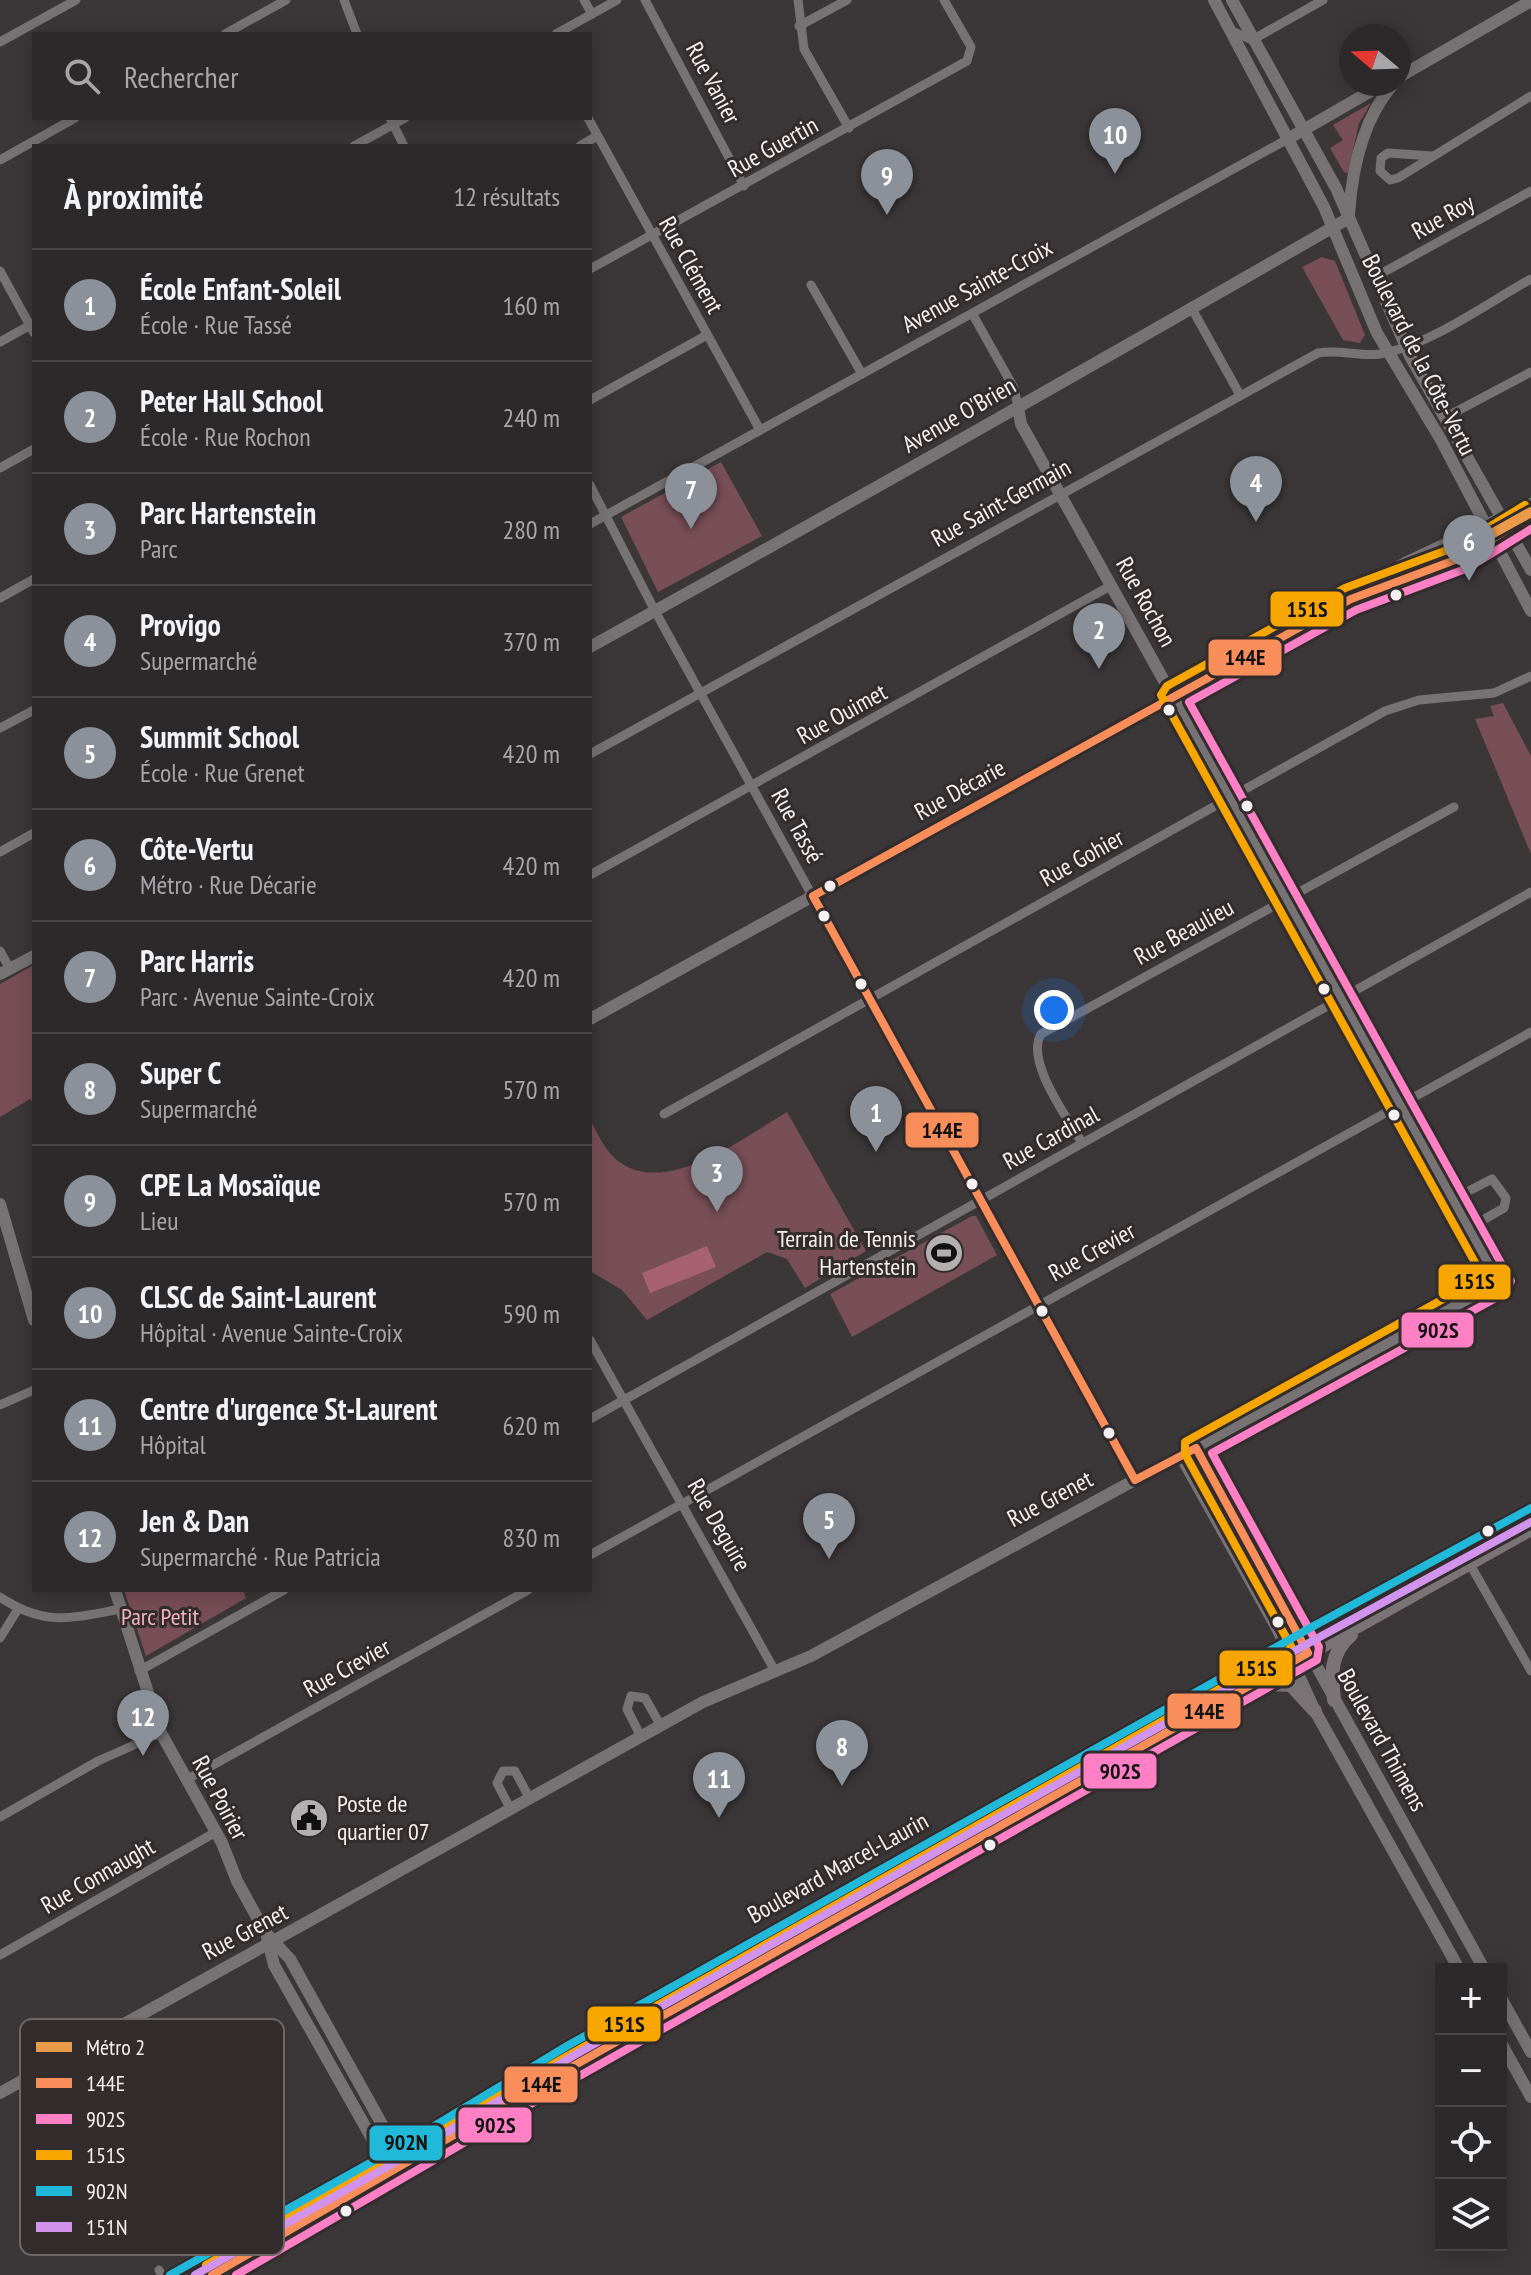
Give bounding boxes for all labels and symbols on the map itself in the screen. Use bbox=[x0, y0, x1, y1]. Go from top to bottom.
north arrow bbox=[1339, 24, 1411, 96]
street label: Rue Vanier bbox=[679, 36, 748, 129]
pin: 10 bbox=[1089, 108, 1141, 174]
street label: Rue Guertin bbox=[722, 109, 823, 184]
pin: 9 bbox=[861, 149, 913, 215]
street label: Rue Roy bbox=[1406, 187, 1479, 246]
street label: Rue Clément bbox=[652, 211, 731, 319]
street label: Avenue Sainte-Croix bbox=[896, 231, 1058, 340]
street label: Boulevard de la Côte-Vertu bbox=[1355, 249, 1484, 461]
street label: Avenue O'Brien bbox=[896, 370, 1021, 460]
street label: Rue Saint-Germain bbox=[926, 451, 1076, 554]
pin: 4 bbox=[1230, 456, 1282, 522]
pin: 7 bbox=[665, 463, 717, 529]
pin: 6 bbox=[1443, 515, 1495, 581]
street label: Rue Rochon bbox=[1109, 551, 1184, 652]
unlabelled marker bbox=[1388, 587, 1404, 603]
line badge: 151S bbox=[1269, 590, 1345, 628]
text: 151S bbox=[1286, 595, 1328, 623]
pin: 2 bbox=[1073, 603, 1125, 669]
line badge: 144E bbox=[1207, 638, 1283, 677]
text: 144E bbox=[1224, 643, 1266, 671]
street label: Rue Ouimet bbox=[791, 676, 892, 751]
unlabelled marker bbox=[1161, 702, 1177, 718]
street label: Rue Décarie bbox=[909, 752, 1011, 827]
street label: Rue Tassé bbox=[764, 783, 831, 869]
unlabelled marker bbox=[1239, 798, 1255, 814]
street label: Rue Gohier bbox=[1034, 822, 1130, 893]
unlabelled marker bbox=[822, 878, 838, 894]
street label: Rue Beaulieu bbox=[1128, 892, 1239, 972]
unlabelled marker bbox=[816, 908, 832, 924]
unlabelled marker bbox=[853, 976, 869, 992]
unlabelled marker bbox=[1316, 981, 1332, 997]
your location bbox=[1034, 990, 1074, 1030]
pin: 1 bbox=[850, 1086, 902, 1152]
street label: Rue Cardinal bbox=[997, 1098, 1105, 1177]
unlabelled marker bbox=[1386, 1107, 1402, 1123]
line badge: 144E bbox=[904, 1111, 980, 1149]
text: 144E bbox=[921, 1116, 963, 1144]
pin: 3 bbox=[691, 1146, 743, 1212]
unlabelled marker bbox=[964, 1176, 980, 1192]
street label: Rue Crevier bbox=[1043, 1215, 1141, 1288]
place label: Terrain de Tennis Hartenstein bbox=[777, 1223, 916, 1282]
sports icon: Terrain de Tennis Hartenstein bbox=[923, 1232, 965, 1274]
line badge: 151S bbox=[1437, 1263, 1512, 1301]
text: 151S bbox=[1453, 1267, 1495, 1295]
unlabelled marker bbox=[1034, 1303, 1050, 1319]
line badge: 902S bbox=[1400, 1311, 1475, 1349]
text: 902S bbox=[1417, 1316, 1459, 1344]
unlabelled marker bbox=[1101, 1425, 1117, 1441]
street label: Rue Grenet bbox=[1002, 1463, 1098, 1534]
street label: Rue Deguire bbox=[681, 1473, 758, 1577]
pin: 5 bbox=[803, 1493, 855, 1559]
unlabelled marker bbox=[1480, 1523, 1496, 1539]
park label: Parc Petit bbox=[121, 1601, 199, 1632]
unlabelled marker bbox=[1270, 1614, 1286, 1630]
street label: Rue Crevier bbox=[298, 1631, 396, 1704]
line badge: 151S bbox=[1218, 1649, 1294, 1687]
text: 151S bbox=[1235, 1654, 1277, 1682]
street label: Boulevard Thimens bbox=[1331, 1663, 1434, 1816]
pin: 12 bbox=[117, 1690, 169, 1756]
line badge: 144E bbox=[1166, 1692, 1242, 1730]
text: 144E bbox=[1183, 1697, 1225, 1725]
pin: 8 bbox=[816, 1720, 868, 1786]
street label: Rue Poirier bbox=[185, 1750, 256, 1846]
pin: 11 bbox=[693, 1752, 745, 1818]
line badge: 902S bbox=[1082, 1752, 1158, 1790]
text: 902S bbox=[1099, 1757, 1141, 1785]
place label: Poste de quartier 07 bbox=[337, 1788, 430, 1847]
public building icon: Poste de quartier 07 bbox=[288, 1797, 330, 1839]
street label: Boulevard Marcel-Laurin bbox=[742, 1805, 934, 1930]
street label: Rue Connaught bbox=[35, 1830, 161, 1921]
unlabelled marker bbox=[982, 1837, 998, 1853]
street label: Rue Grenet bbox=[197, 1896, 293, 1967]
line badge: 151S bbox=[586, 2005, 662, 2043]
text: 151S bbox=[603, 2010, 645, 2038]
legend bbox=[20, 2019, 284, 2255]
text: Métro 2 bbox=[86, 2033, 145, 2061]
line badge: 144E bbox=[503, 2065, 579, 2104]
text: 144E bbox=[86, 2069, 125, 2097]
text: 144E bbox=[520, 2070, 562, 2098]
text: 902S bbox=[86, 2105, 125, 2133]
line badge: 902S bbox=[457, 2106, 533, 2144]
text: 902S bbox=[474, 2111, 516, 2139]
line badge: 902N bbox=[368, 2124, 444, 2162]
text: 902N bbox=[384, 2128, 428, 2156]
text: 151S bbox=[86, 2141, 125, 2169]
text: 902N bbox=[86, 2177, 128, 2205]
unlabelled marker bbox=[338, 2203, 354, 2219]
text: 151N bbox=[86, 2213, 128, 2241]

